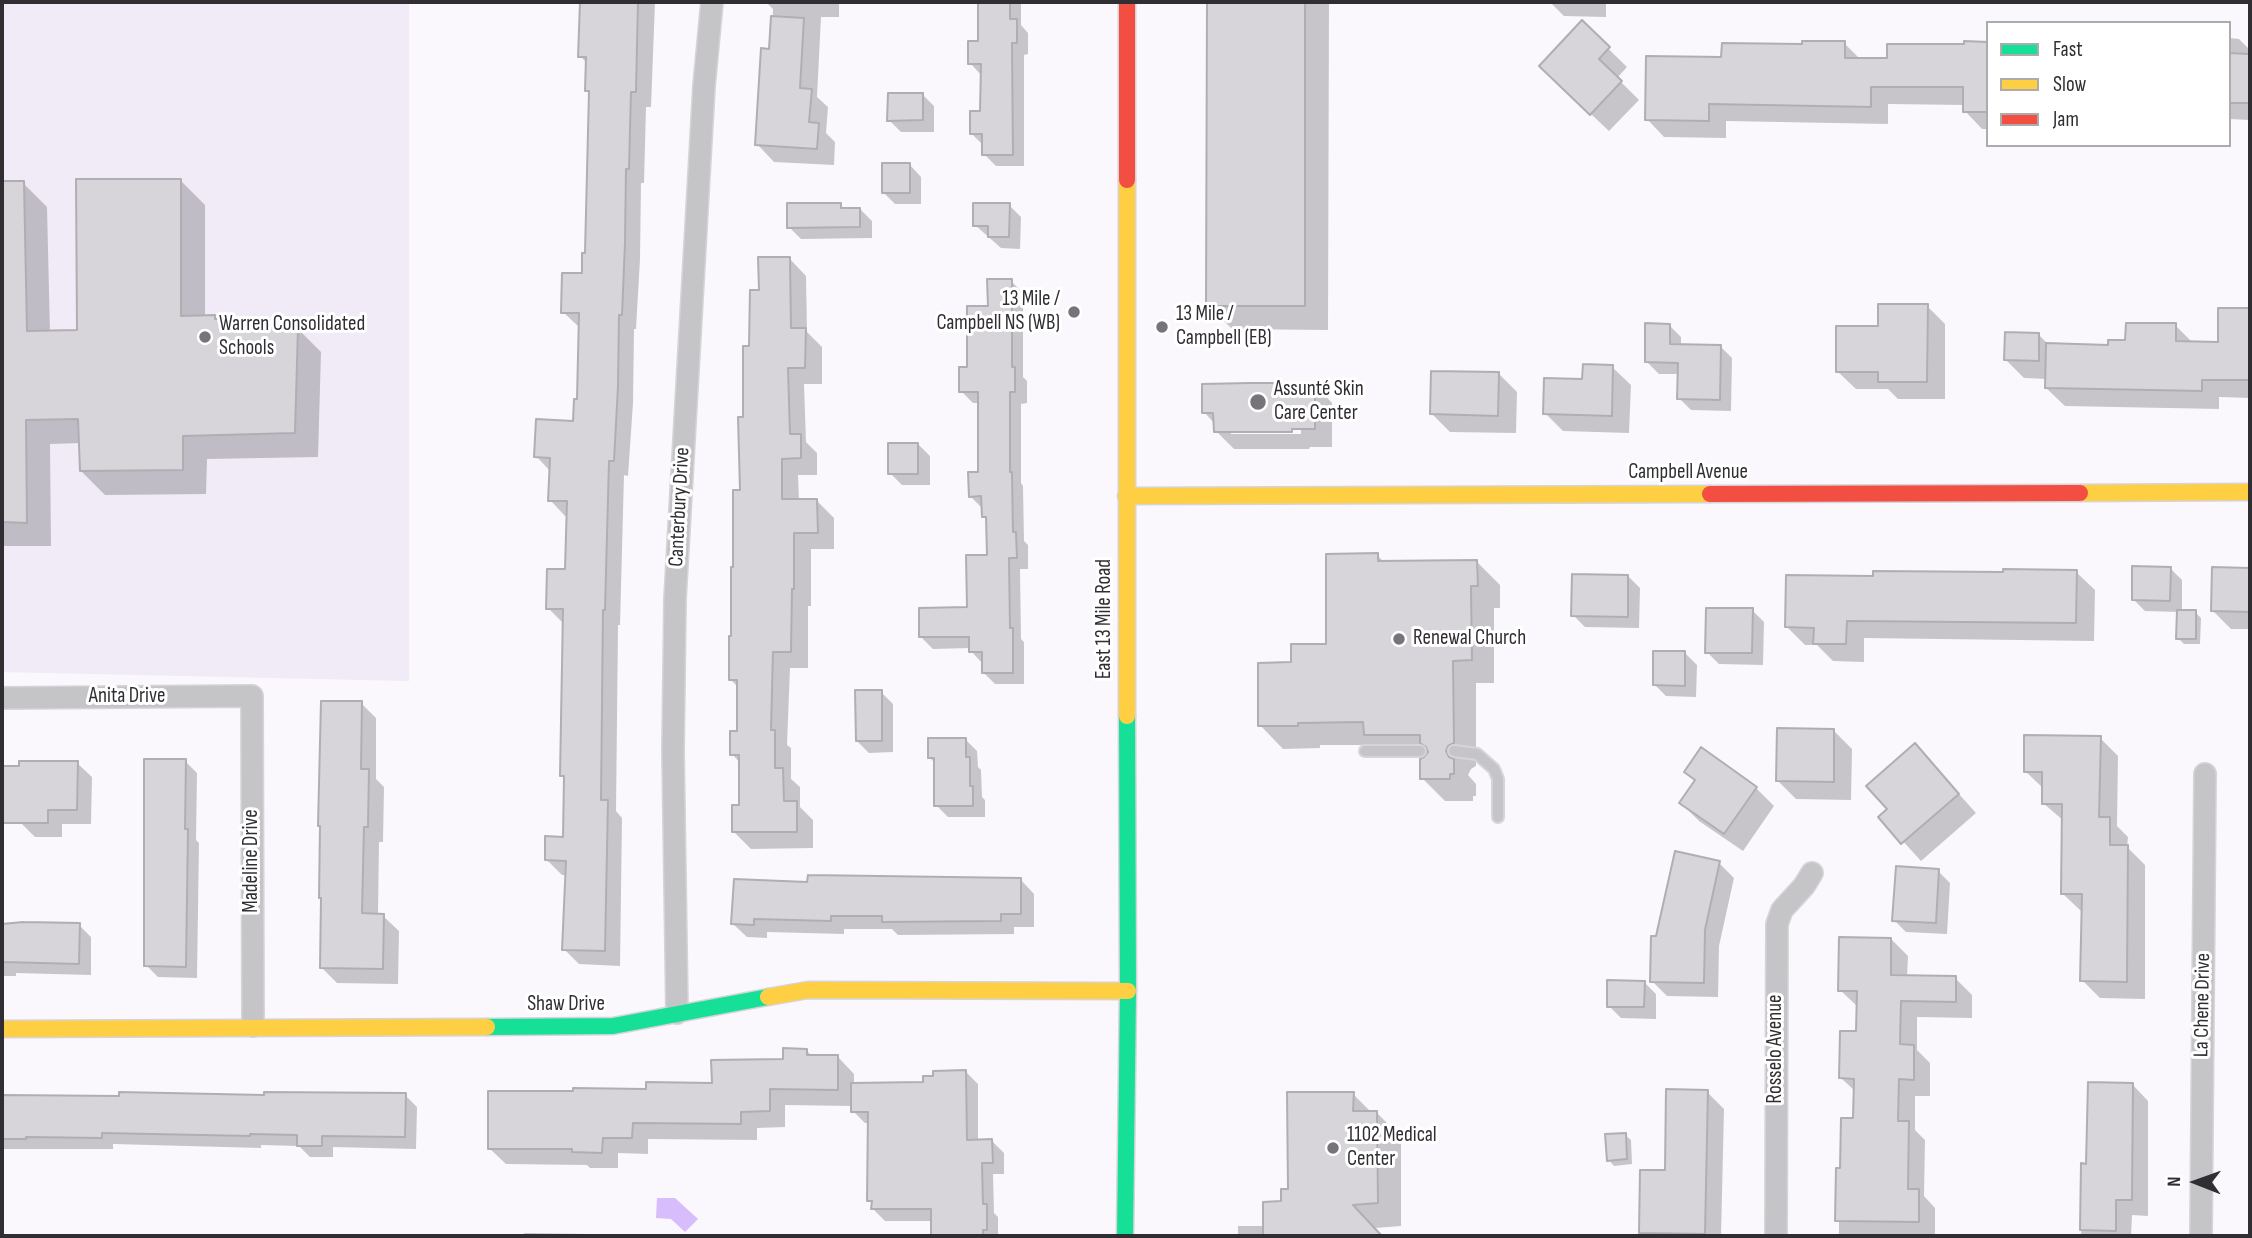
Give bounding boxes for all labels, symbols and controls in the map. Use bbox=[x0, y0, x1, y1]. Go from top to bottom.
legend bbox=[1986, 21, 2231, 147]
text: Fast bbox=[2053, 37, 2083, 62]
text: Slow bbox=[2053, 72, 2086, 97]
text: Jam bbox=[2053, 107, 2079, 132]
place label: 13 Mile / Campbell NS (WB) bbox=[936, 287, 1060, 337]
place label: 13 Mile / Campbell (EB) bbox=[1176, 302, 1271, 352]
marker: 13 Mile / Campbell NS (WB) bbox=[1066, 304, 1082, 320]
place label: Warren Consolidated Schools bbox=[219, 312, 365, 362]
marker: 13 Mile / Campbell (EB) bbox=[1154, 319, 1170, 335]
marker: Warren Consolidated Schools bbox=[197, 329, 213, 345]
place label: Assunté Skin Care Center bbox=[1274, 377, 1364, 427]
marker: Assunté Skin Care Center bbox=[1248, 392, 1268, 412]
street label: Canterbury Drive bbox=[664, 447, 696, 567]
street label: Campbell Avenue bbox=[1628, 460, 1748, 486]
street label: East 13 Mile Road bbox=[1092, 559, 1118, 679]
place label: Renewal Church bbox=[1413, 626, 1526, 652]
marker: Renewal Church bbox=[1391, 631, 1407, 647]
street label: Anita Drive bbox=[89, 684, 165, 710]
street label: Madeline Drive bbox=[239, 809, 265, 913]
street label: La Chene Drive bbox=[2189, 953, 2217, 1057]
street label: Shaw Drive bbox=[527, 992, 605, 1018]
street label: Rosselo Avenue bbox=[1763, 995, 1789, 1103]
place label: 1102 Medical Center bbox=[1347, 1123, 1437, 1173]
marker: 1102 Medical Center bbox=[1325, 1140, 1341, 1156]
north arrow bbox=[2161, 1147, 2231, 1217]
text: N bbox=[2163, 1176, 2186, 1187]

